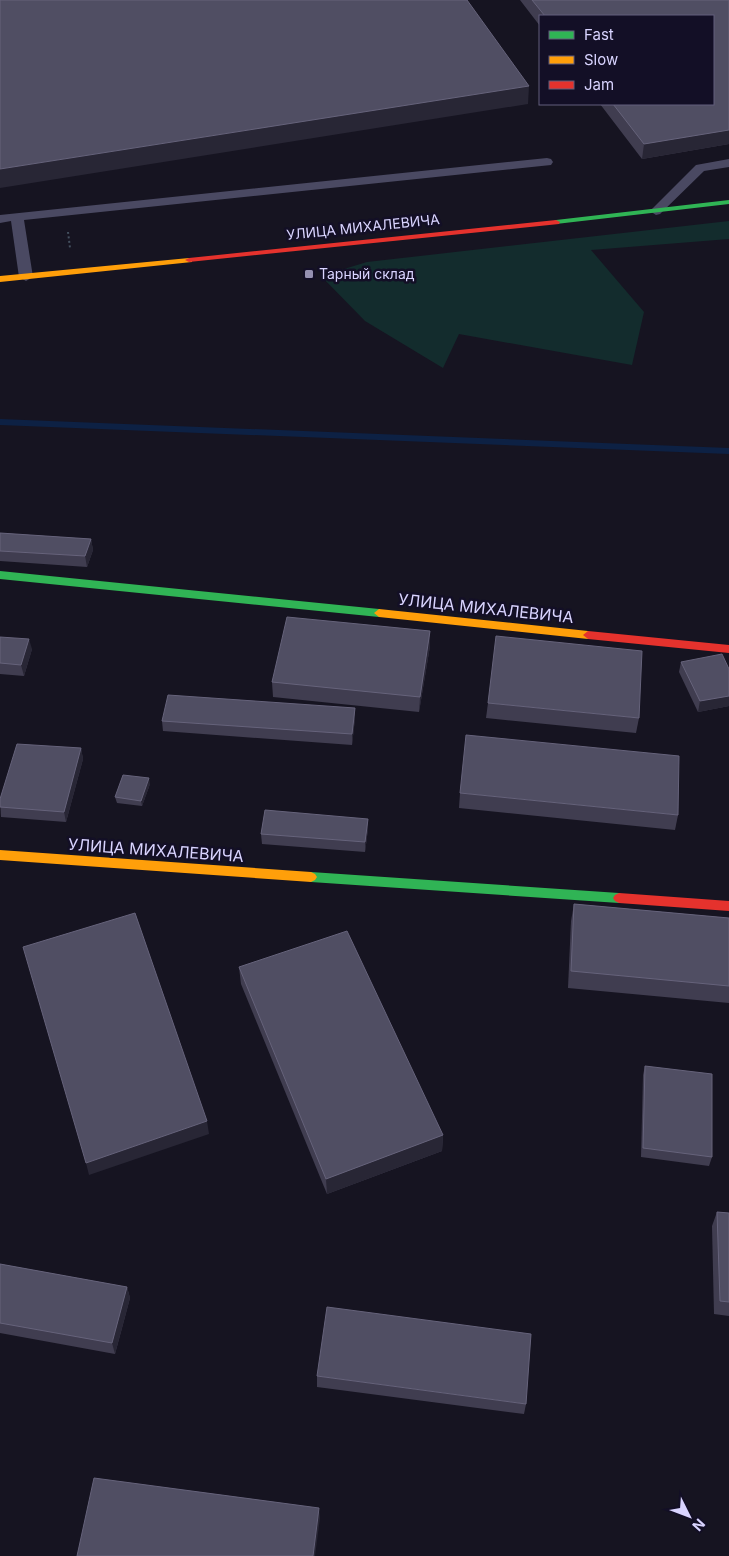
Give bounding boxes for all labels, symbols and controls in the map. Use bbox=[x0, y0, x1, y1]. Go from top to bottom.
legend bbox=[539, 15, 714, 105]
text: Fast bbox=[584, 25, 614, 44]
text: Slow bbox=[584, 50, 618, 69]
text: Jam bbox=[584, 75, 614, 94]
street label: УЛИЦА МИХАЛЕВИЧА bbox=[285, 210, 441, 243]
place label: Тарный склад bbox=[319, 265, 415, 282]
marker: Тарный склад bbox=[303, 268, 315, 280]
street label: УЛИЦА МИХАЛЕВИЧА bbox=[397, 589, 575, 627]
street label: УЛИЦА МИХАЛЕВИЧА bbox=[68, 834, 244, 866]
north arrow bbox=[664, 1491, 714, 1541]
text: N bbox=[689, 1515, 709, 1535]

